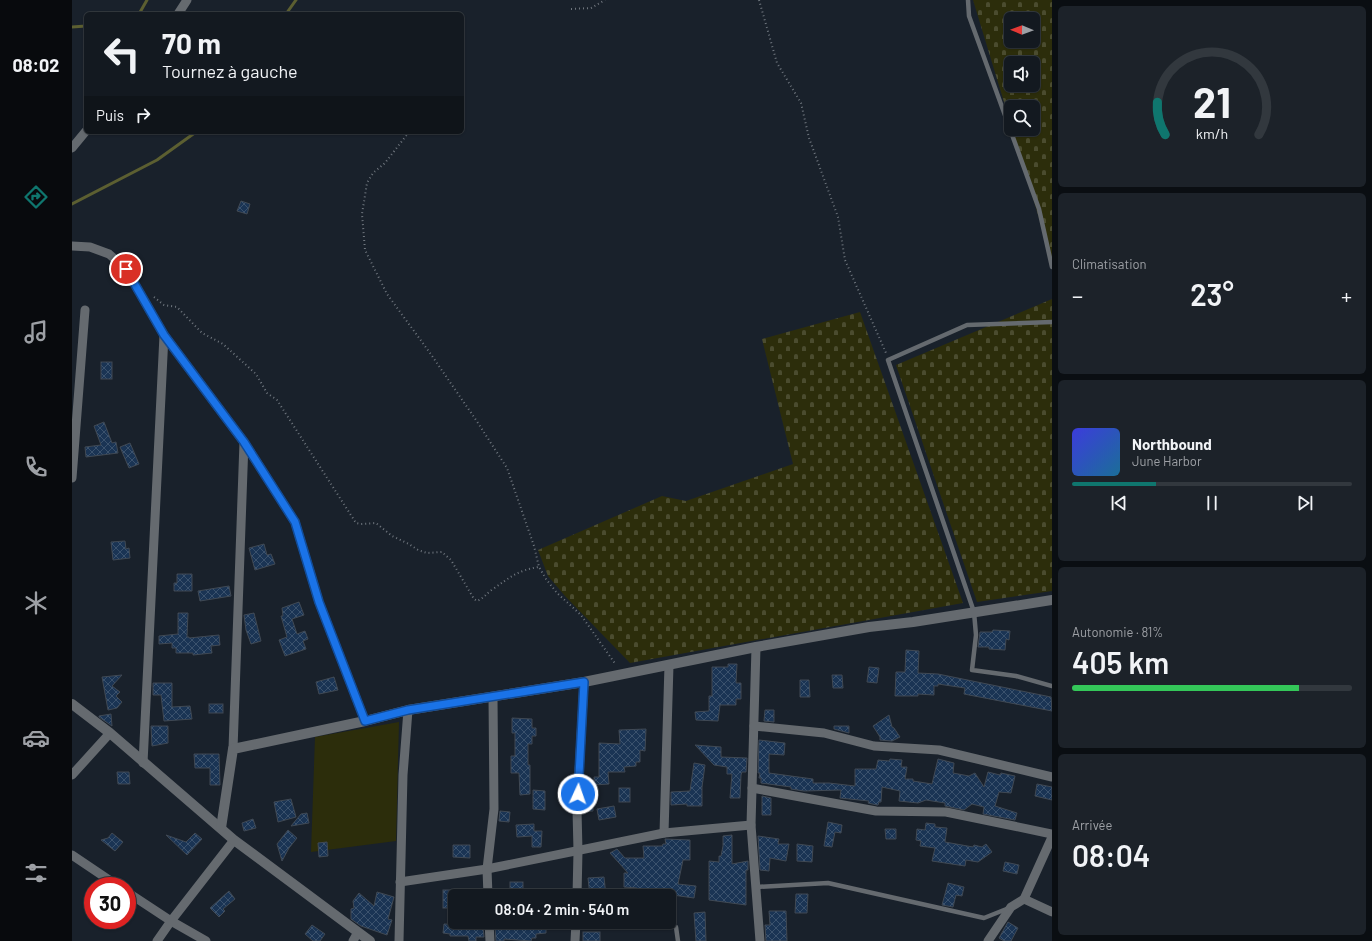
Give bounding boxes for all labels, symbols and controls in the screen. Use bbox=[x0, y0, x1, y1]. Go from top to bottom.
north arrow bbox=[1004, 12, 1040, 48]
map controls bbox=[1004, 12, 1040, 136]
text: 70 m bbox=[162, 26, 221, 60]
icon: left bbox=[96, 28, 148, 80]
text: 08:02 bbox=[13, 54, 59, 76]
button: sound bbox=[1004, 56, 1040, 92]
text: Tournez à gauche bbox=[162, 60, 298, 82]
text: 21 bbox=[1193, 75, 1231, 125]
button: search bbox=[1004, 100, 1040, 136]
icon: right bbox=[132, 104, 154, 126]
text: Puis bbox=[96, 106, 124, 124]
text: km/h bbox=[1196, 124, 1228, 141]
icon: directions bbox=[22, 183, 50, 211]
pin bbox=[109, 252, 143, 286]
text: Climatisation bbox=[1072, 256, 1147, 272]
icon: arrive bbox=[115, 258, 137, 280]
text: 23° bbox=[1190, 276, 1234, 312]
text: − bbox=[1072, 282, 1083, 308]
text: + bbox=[1341, 282, 1352, 308]
icon: music bbox=[22, 318, 50, 346]
text: Northbound bbox=[1132, 435, 1212, 453]
icon: phone bbox=[22, 453, 50, 481]
text: June Harbor bbox=[1132, 453, 1202, 469]
icon: previous bbox=[1108, 492, 1130, 514]
icon: pause bbox=[1201, 492, 1223, 514]
icon: next bbox=[1294, 492, 1316, 514]
icon: climate bbox=[22, 589, 50, 617]
text: Autonomie · 81% bbox=[1072, 624, 1163, 640]
text: 405 km bbox=[1072, 644, 1169, 680]
icon: car bbox=[22, 724, 50, 752]
position arrow bbox=[557, 773, 599, 815]
text: Arrivée bbox=[1072, 817, 1112, 833]
text: 08:04 bbox=[1072, 837, 1150, 873]
icon: filters bbox=[22, 859, 50, 887]
speed limit sign: 30 bbox=[84, 877, 136, 929]
text: 08:04 · 2 min · 540 m bbox=[495, 900, 629, 918]

